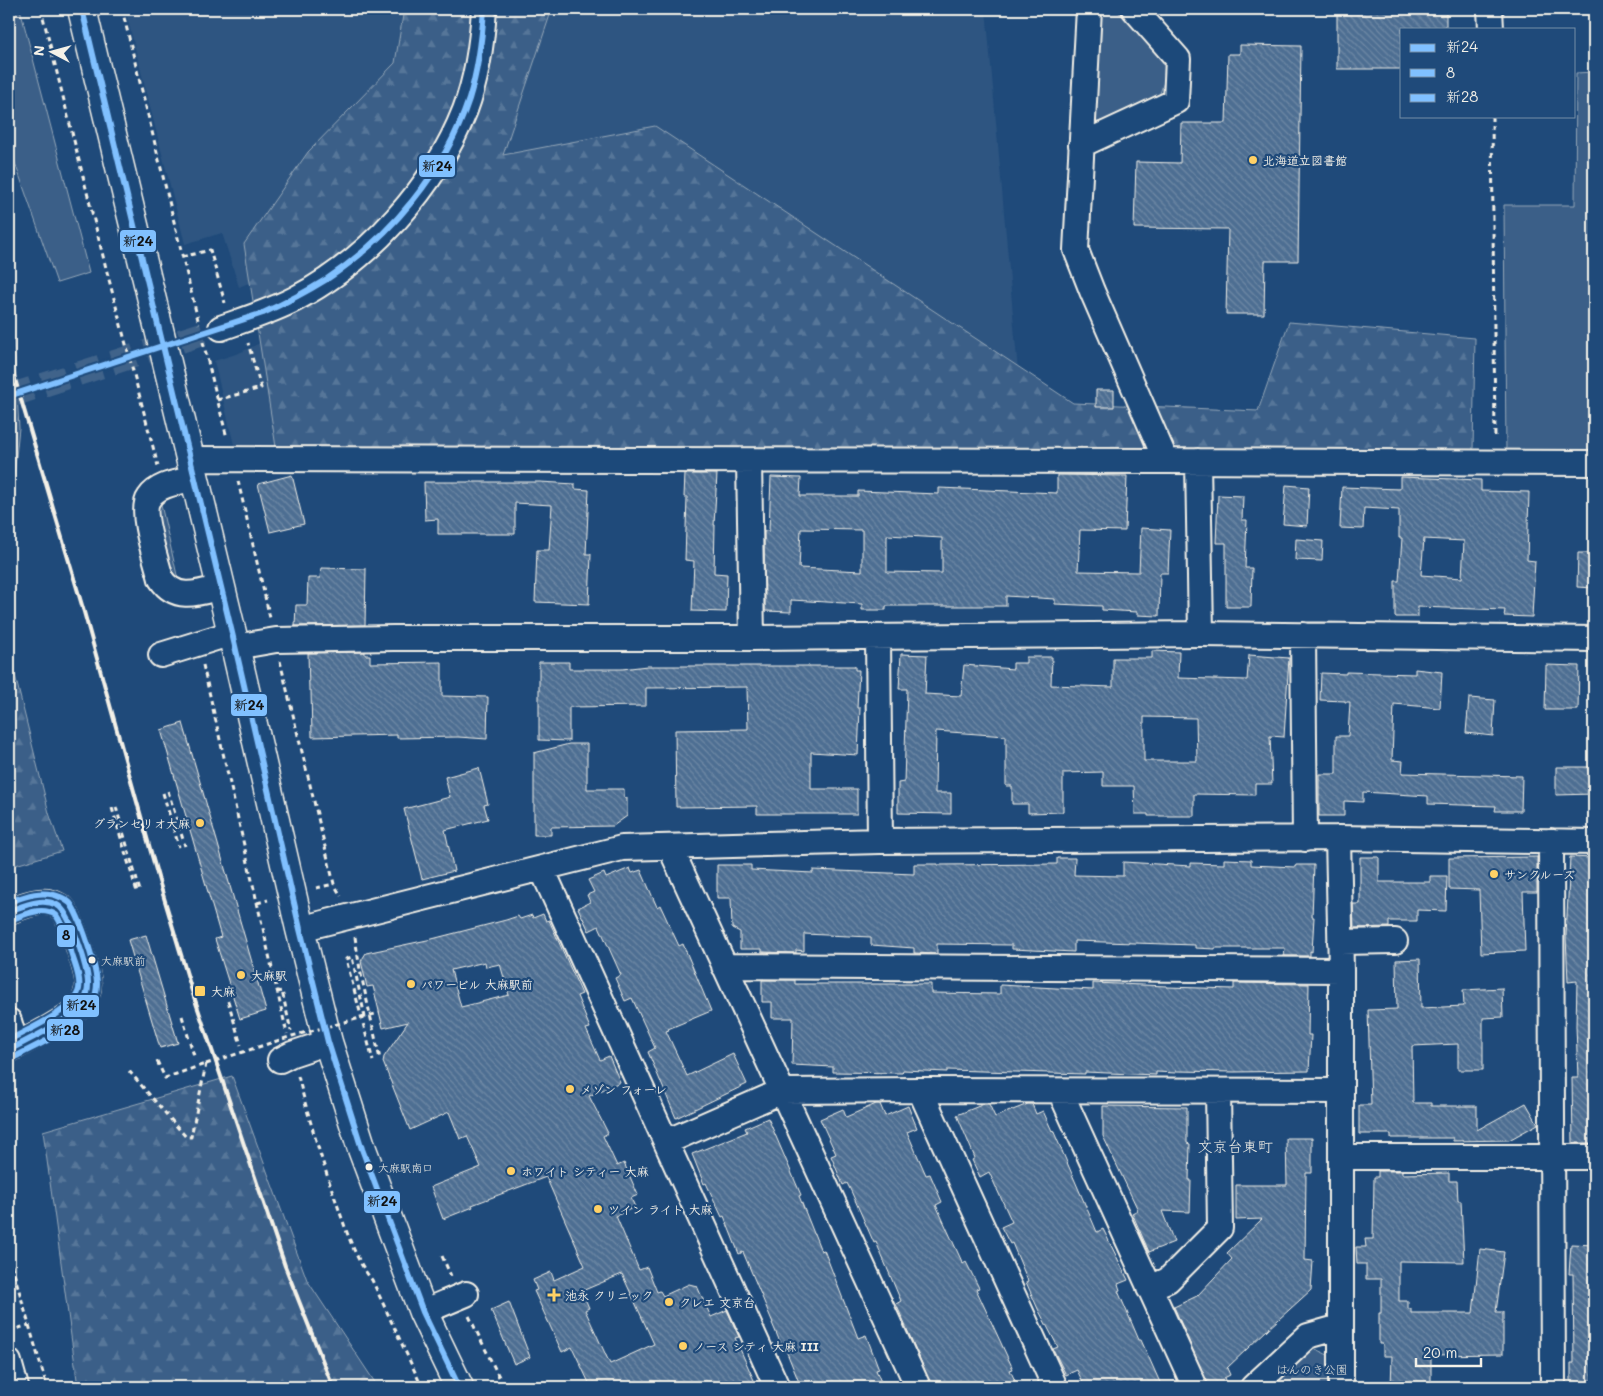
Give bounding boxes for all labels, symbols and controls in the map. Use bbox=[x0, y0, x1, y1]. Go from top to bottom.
north arrow bbox=[28, 28, 78, 78]
legend bbox=[1400, 28, 1576, 118]
text: 新24 bbox=[1446, 36, 1478, 56]
text: N bbox=[29, 44, 49, 57]
text: 8 bbox=[1446, 62, 1455, 82]
text: 新28 bbox=[1446, 86, 1478, 106]
place label: 北海道立図書館 bbox=[1263, 152, 1347, 168]
line badge: 新24 bbox=[418, 154, 456, 178]
marker: 北海道立図書館 bbox=[1247, 154, 1259, 166]
text: 新24 bbox=[422, 156, 452, 175]
line badge: 新24 bbox=[119, 229, 157, 253]
text: 新24 bbox=[123, 231, 153, 250]
line badge: 新24 bbox=[230, 693, 268, 717]
text: 新24 bbox=[234, 695, 264, 714]
place label: グランセリオ大麻 bbox=[93, 815, 190, 831]
marker: グランセリオ大麻 bbox=[194, 817, 206, 829]
place label: サンクルーズ bbox=[1504, 866, 1575, 882]
marker: サンクルーズ bbox=[1488, 868, 1500, 880]
line badge: 8 bbox=[56, 924, 76, 948]
text: 8 bbox=[62, 925, 71, 944]
place label: 大麻駅前 bbox=[101, 953, 145, 968]
marker: 大麻駅前 bbox=[87, 955, 97, 965]
place label: 大麻駅 bbox=[251, 967, 287, 983]
marker: 大麻駅 bbox=[235, 969, 247, 981]
place label: パワービル 大麻駅前 bbox=[421, 976, 533, 992]
marker: パワービル 大麻駅前 bbox=[405, 978, 417, 990]
place label: 大麻 bbox=[211, 983, 235, 999]
marker: 大麻 bbox=[193, 984, 207, 998]
line badge: 新24 bbox=[62, 994, 100, 1018]
text: 新24 bbox=[66, 995, 96, 1014]
line badge: 新28 bbox=[46, 1018, 84, 1042]
text: 新28 bbox=[50, 1020, 81, 1039]
place label: メゾン フォーレ bbox=[580, 1081, 667, 1097]
marker: メゾン フォーレ bbox=[564, 1083, 576, 1095]
district label: 文京台東町 bbox=[1197, 1136, 1273, 1156]
place label: 大麻駅南口 bbox=[378, 1160, 433, 1175]
marker: 大麻駅南口 bbox=[364, 1162, 374, 1172]
place label: ホワイト シティー 大麻 bbox=[521, 1163, 649, 1179]
marker: ホワイト シティー 大麻 bbox=[505, 1165, 517, 1177]
line badge: 新24 bbox=[363, 1190, 401, 1214]
text: 新24 bbox=[367, 1191, 397, 1210]
place label: ツイン ライト 大麻 bbox=[608, 1201, 712, 1217]
marker: ツイン ライト 大麻 bbox=[592, 1203, 604, 1215]
place label: 池永 クリニック bbox=[565, 1287, 653, 1303]
marker: 池永 クリニック bbox=[547, 1288, 561, 1302]
place label: クレエ 文京台 bbox=[679, 1294, 755, 1310]
marker: クレエ 文京台 bbox=[663, 1296, 675, 1308]
scale bar bbox=[1416, 1336, 1480, 1368]
place label: ノース シティ 大麻 III bbox=[693, 1338, 819, 1354]
marker: ノース シティ 大麻 III bbox=[677, 1340, 689, 1352]
text: 20 m bbox=[1423, 1342, 1457, 1362]
park label: はんのき公園 bbox=[1276, 1361, 1348, 1377]

